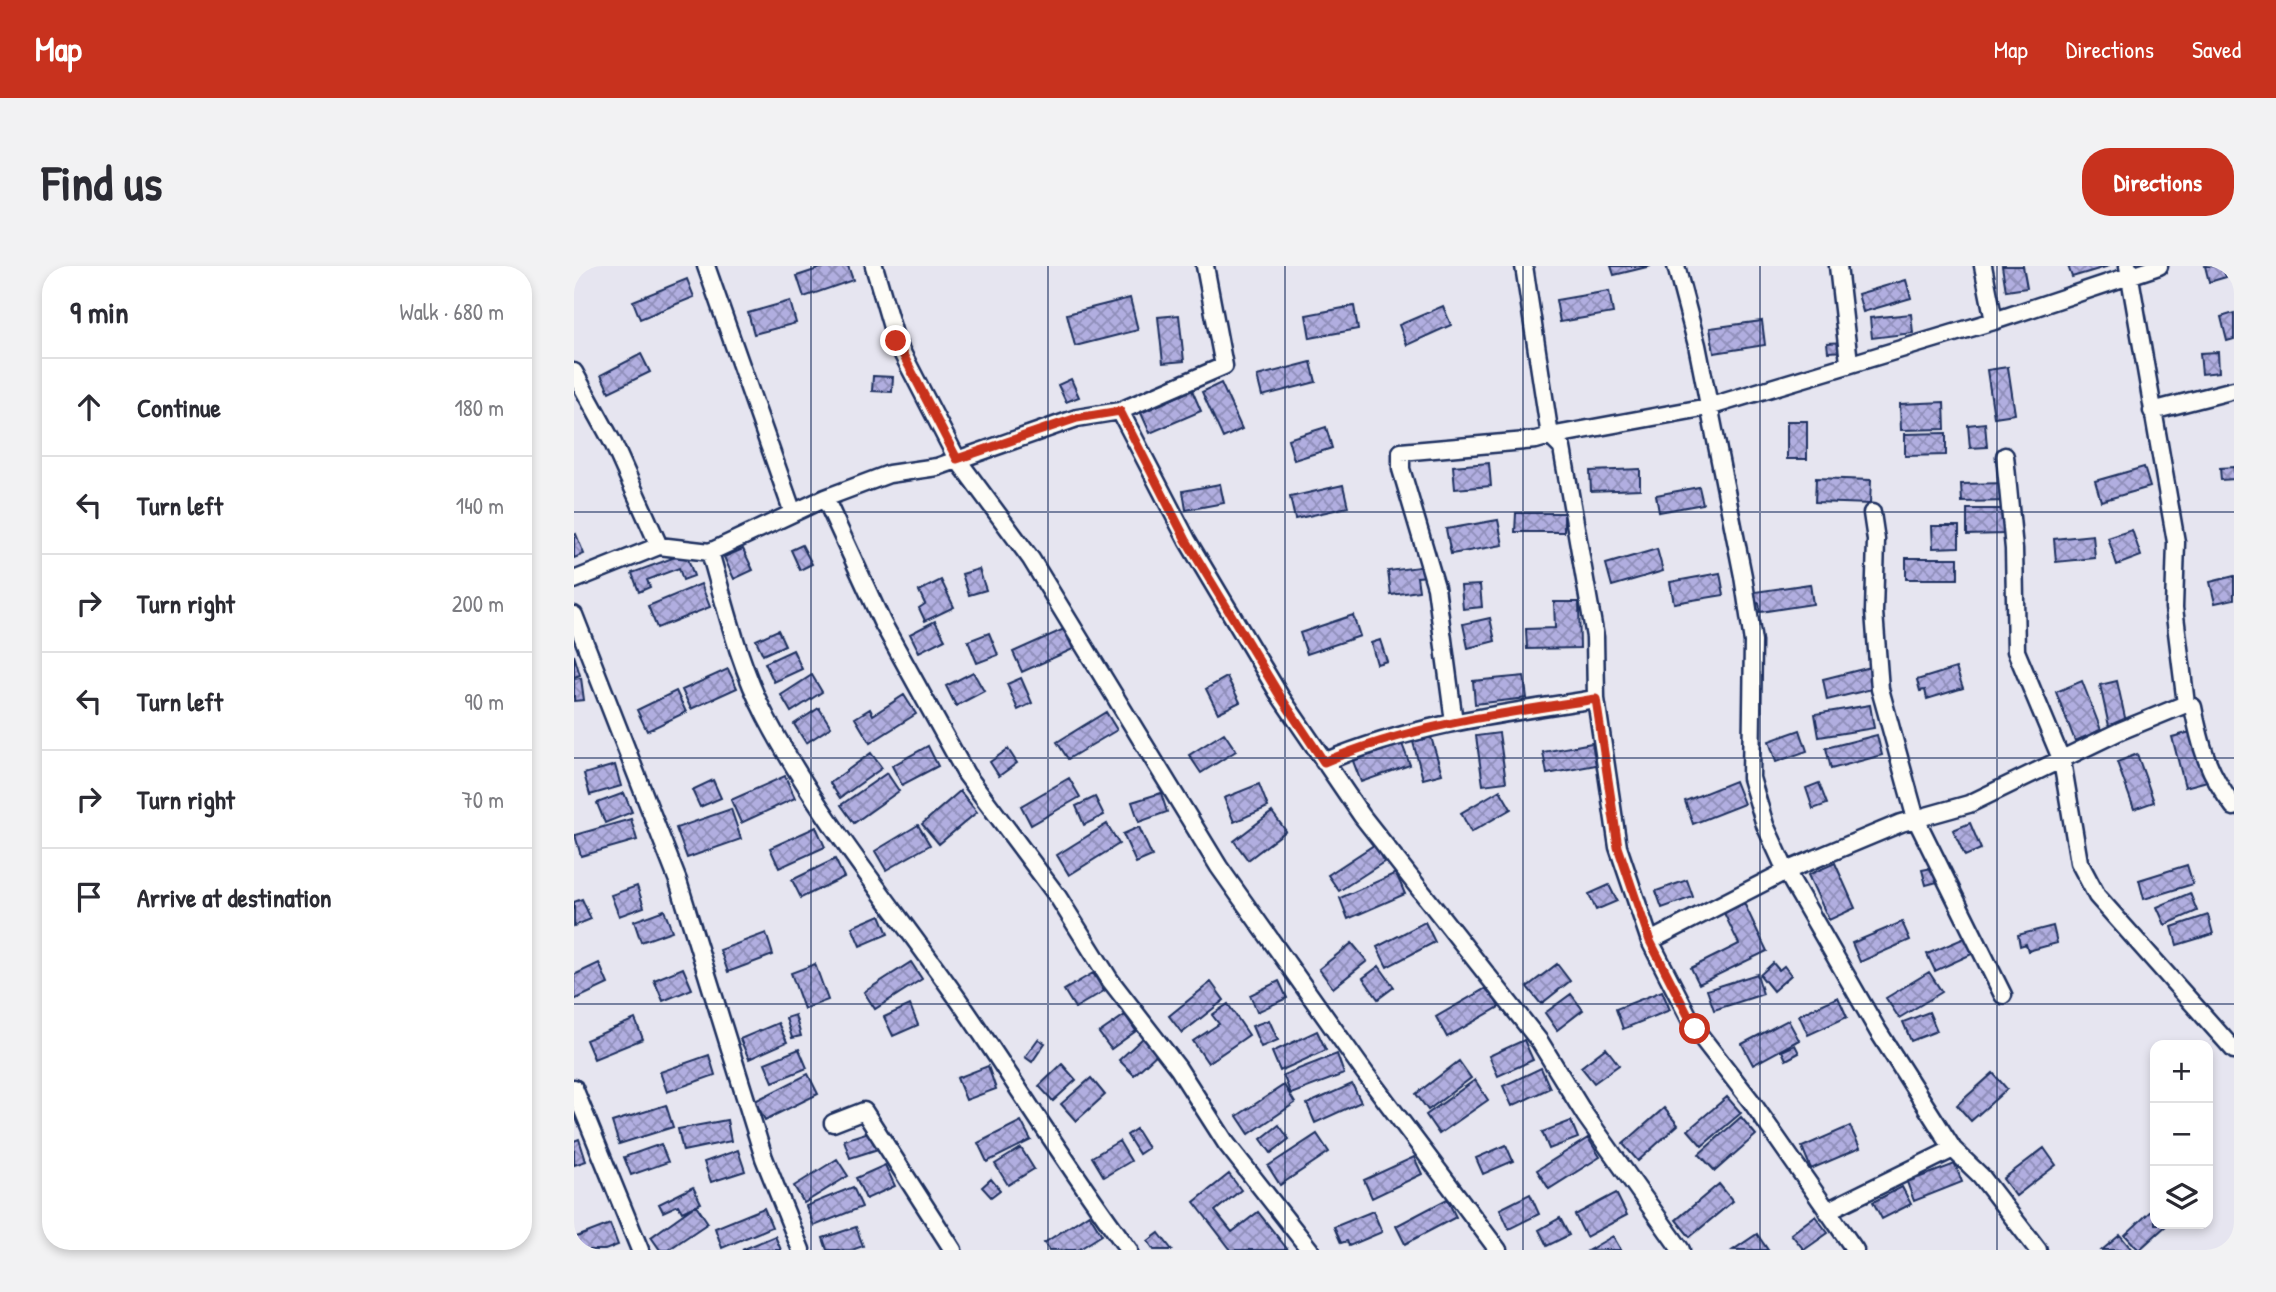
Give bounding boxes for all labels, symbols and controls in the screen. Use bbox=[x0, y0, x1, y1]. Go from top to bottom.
text: Map bbox=[35, 27, 82, 71]
text: Map bbox=[1994, 33, 2028, 65]
text: Directions bbox=[2066, 33, 2154, 65]
text: Saved bbox=[2192, 33, 2241, 65]
button: Directions bbox=[2082, 148, 2234, 216]
text: Find us bbox=[42, 149, 162, 215]
text: 9 min bbox=[70, 292, 129, 332]
text: Walk · 680 m bbox=[400, 296, 504, 327]
route end bbox=[880, 325, 911, 356]
icon: ahead bbox=[70, 388, 108, 426]
text: Continue bbox=[137, 390, 221, 425]
text: 180 m bbox=[454, 392, 504, 423]
icon: left bbox=[70, 486, 108, 524]
text: Turn left bbox=[137, 488, 223, 523]
text: 140 m bbox=[456, 490, 504, 521]
icon: right bbox=[70, 584, 108, 622]
text: Turn right bbox=[137, 586, 235, 621]
text: 200 m bbox=[452, 588, 504, 619]
icon: left bbox=[70, 682, 108, 720]
text: Turn left bbox=[137, 684, 223, 719]
text: 90 m bbox=[464, 686, 504, 717]
icon: right bbox=[70, 780, 108, 818]
text: Turn right bbox=[137, 782, 235, 817]
text: 70 m bbox=[461, 784, 504, 815]
icon: arrive bbox=[70, 878, 108, 916]
text: Arrive at destination bbox=[137, 880, 332, 915]
route start bbox=[1679, 1013, 1710, 1044]
map controls bbox=[2150, 1040, 2213, 1229]
button: + bbox=[2150, 1040, 2213, 1103]
button: − bbox=[2150, 1103, 2213, 1166]
button: layers bbox=[2150, 1166, 2213, 1229]

